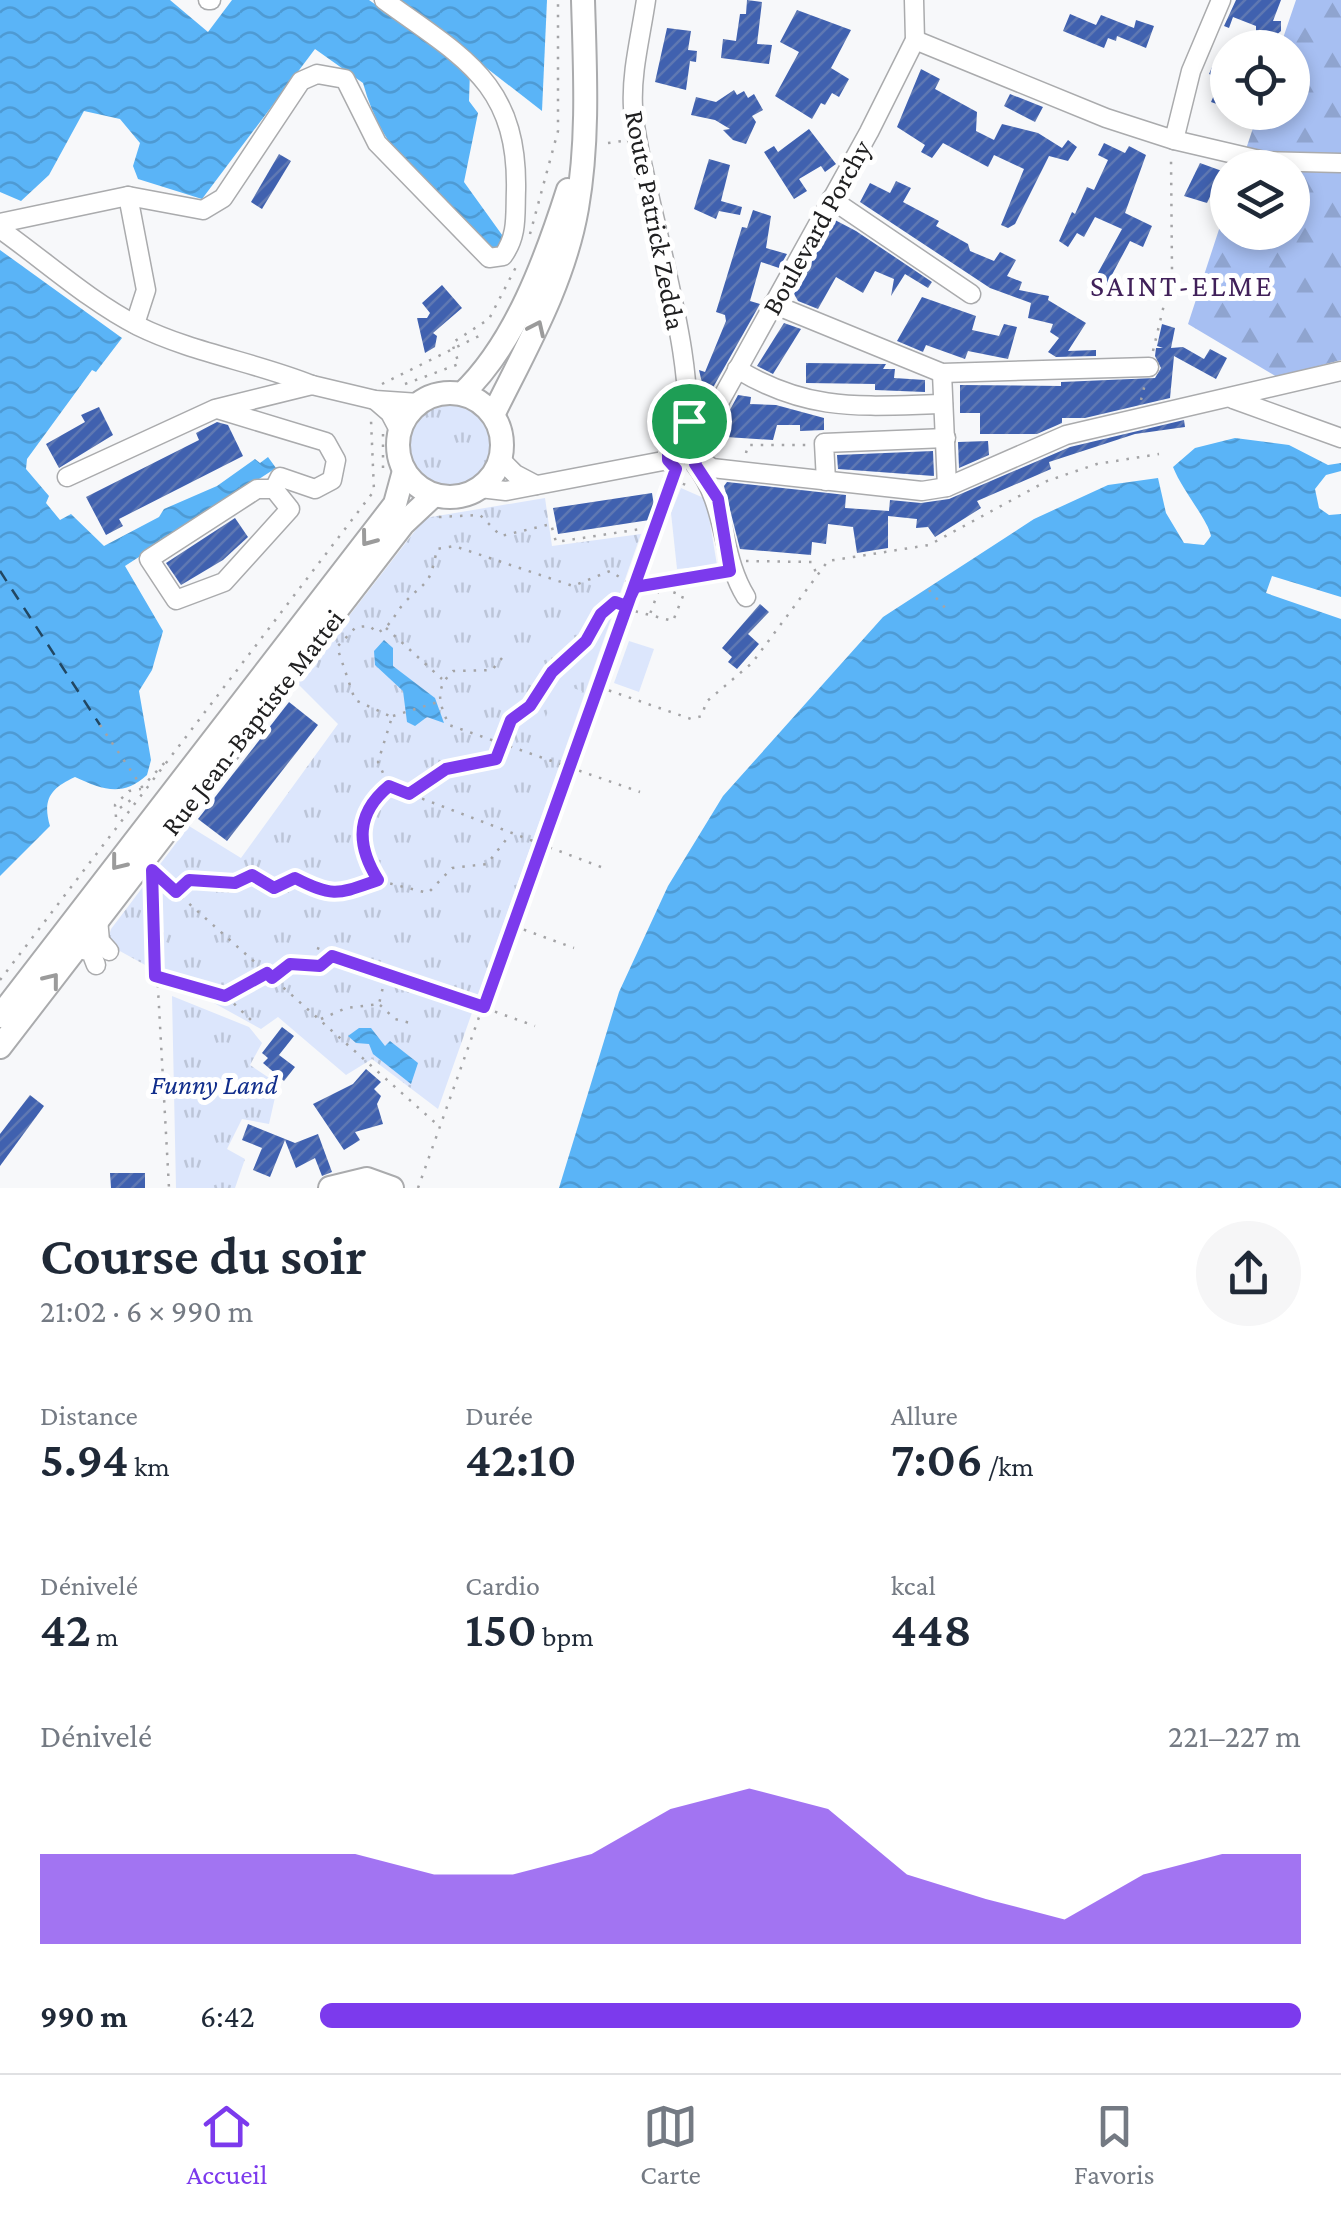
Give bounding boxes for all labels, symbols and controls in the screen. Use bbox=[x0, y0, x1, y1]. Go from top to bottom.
map controls bbox=[1210, 30, 1310, 250]
button: locate bbox=[1210, 30, 1310, 130]
street label: Route Patrick Zedda bbox=[619, 108, 692, 333]
street label: Boulevard Porchy bbox=[756, 134, 878, 320]
button: layers bbox=[1210, 150, 1310, 250]
district label: SAINT-ELME bbox=[1090, 269, 1274, 302]
one-way arrow bbox=[524, 320, 544, 338]
pin bbox=[647, 379, 732, 464]
icon: arrive bbox=[662, 394, 717, 449]
one-way arrow bbox=[362, 528, 380, 546]
street label: Rue Jean-Baptiste Mattei bbox=[155, 603, 350, 841]
one-way arrow bbox=[113, 852, 130, 870]
one-way arrow bbox=[40, 973, 57, 991]
park label: Funny Land bbox=[150, 1069, 278, 1100]
button: share bbox=[1196, 1221, 1301, 1326]
text: Course du soir bbox=[40, 1225, 367, 1286]
text: 21:02 · 6 × 990 m bbox=[40, 1293, 253, 1329]
text: Distance bbox=[40, 1400, 138, 1431]
text: Durée bbox=[465, 1400, 533, 1431]
text: Allure bbox=[891, 1400, 958, 1431]
text: 5.94 bbox=[40, 1431, 129, 1487]
text: 42:10 bbox=[465, 1431, 577, 1487]
text: 7:06 bbox=[891, 1431, 983, 1487]
text: km bbox=[129, 1451, 170, 1482]
text: /km bbox=[983, 1451, 1034, 1482]
text: Dénivelé bbox=[40, 1570, 138, 1601]
text: Cardio bbox=[465, 1570, 540, 1601]
text: kcal bbox=[891, 1570, 936, 1601]
text: 42 bbox=[40, 1601, 91, 1657]
text: 150 bbox=[465, 1601, 537, 1657]
text: 448 bbox=[891, 1601, 972, 1657]
text: m bbox=[91, 1621, 118, 1652]
text: bpm bbox=[537, 1621, 594, 1652]
text: Dénivelé bbox=[40, 1718, 152, 1754]
text: 221–227 m bbox=[1168, 1718, 1301, 1754]
text: 990 m bbox=[40, 1998, 128, 2034]
text: 6:42 bbox=[200, 1998, 255, 2034]
tab: Accueil bbox=[186, 2099, 267, 2190]
tab: Carte bbox=[640, 2099, 701, 2190]
tab: Favoris bbox=[1074, 2099, 1155, 2190]

